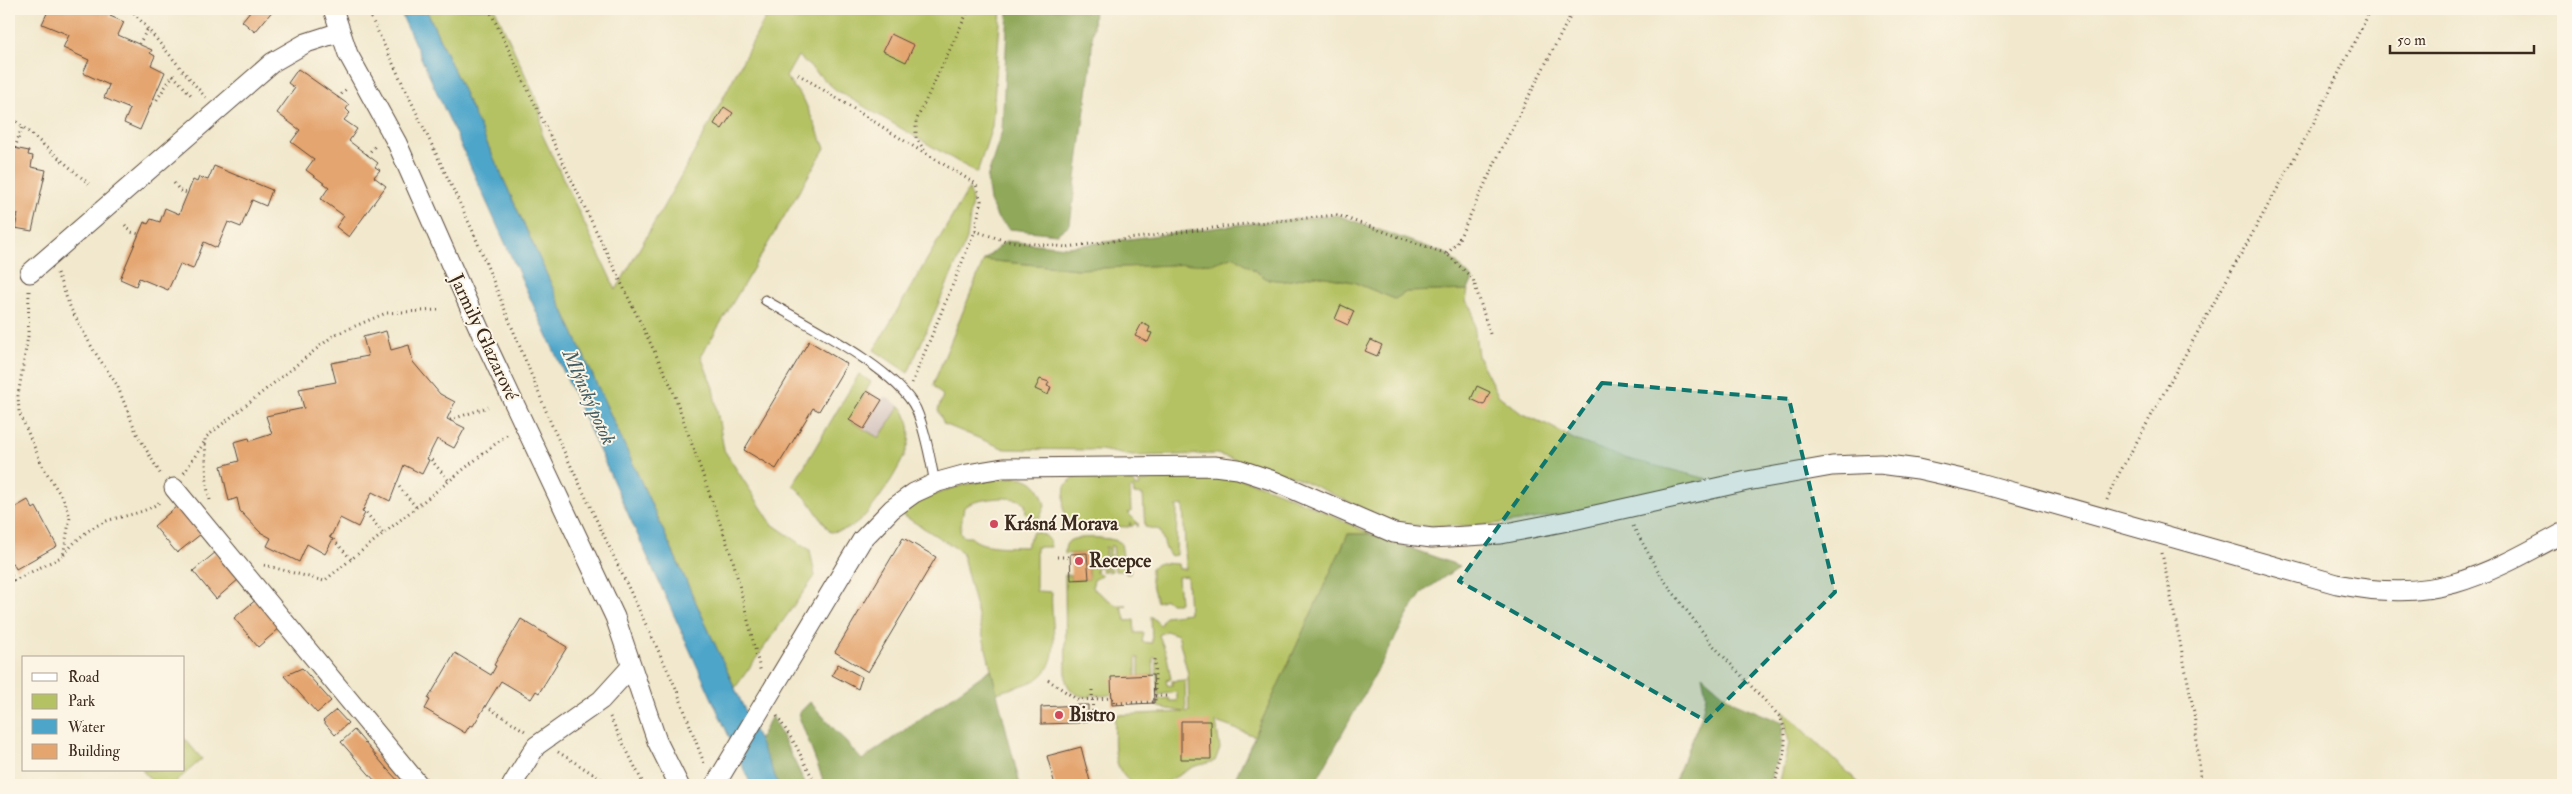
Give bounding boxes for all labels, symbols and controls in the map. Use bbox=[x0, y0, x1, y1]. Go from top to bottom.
scale bar bbox=[2390, 22, 2533, 54]
text: 50 m bbox=[2397, 31, 2426, 50]
street label: Jarmily Glazarové bbox=[444, 269, 524, 404]
water label: Mlýnský potok bbox=[556, 344, 621, 449]
place label: Krásná Morava bbox=[1004, 512, 1119, 536]
marker: Krásná Morava bbox=[988, 518, 1000, 530]
place label: Recepce bbox=[1089, 549, 1151, 574]
marker: Recepce bbox=[1073, 555, 1085, 567]
legend bbox=[22, 656, 185, 772]
text: Road bbox=[68, 668, 100, 687]
text: Park bbox=[68, 692, 95, 711]
place label: Bistro bbox=[1069, 703, 1115, 727]
marker: Bistro bbox=[1053, 709, 1065, 721]
text: Water bbox=[67, 718, 105, 737]
text: Building bbox=[68, 742, 120, 761]

